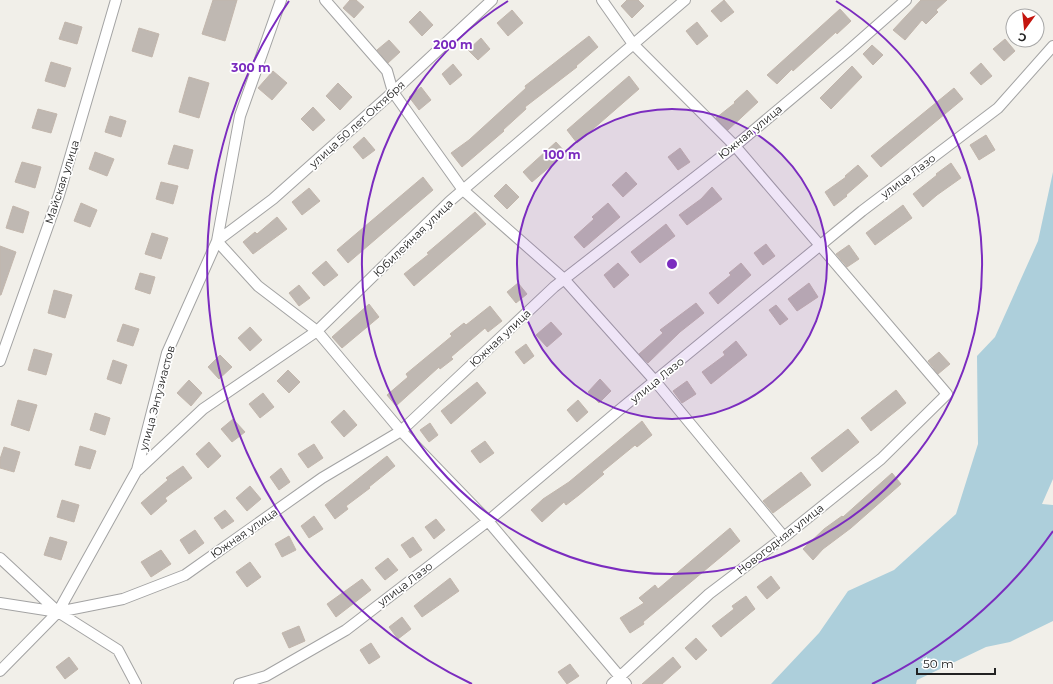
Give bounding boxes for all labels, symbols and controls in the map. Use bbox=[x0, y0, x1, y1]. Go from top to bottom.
north arrow bbox=[1005, 8, 1045, 48]
text: С bbox=[1017, 30, 1028, 45]
text: 200 m bbox=[433, 37, 473, 52]
text: 300 m bbox=[230, 60, 271, 75]
street label: улица 50 лет Октября bbox=[306, 77, 408, 171]
street label: Южная улица bbox=[715, 102, 785, 162]
street label: Майская улица bbox=[42, 138, 82, 226]
text: 100 m bbox=[544, 147, 580, 162]
street label: улица Лазо bbox=[877, 151, 938, 202]
street label: Юбилейная улица bbox=[370, 196, 456, 280]
centre of rings bbox=[665, 257, 679, 271]
street label: Южная улица bbox=[466, 306, 534, 370]
street label: улица Энтузиастов bbox=[136, 344, 178, 453]
street label: улица Лазо bbox=[626, 354, 687, 407]
street label: Новогодняя улица bbox=[734, 501, 826, 577]
street label: Южная улица bbox=[208, 505, 280, 561]
street label: улица Лазо bbox=[374, 559, 435, 610]
scale bar bbox=[917, 650, 995, 676]
text: 50 m bbox=[923, 656, 954, 671]

